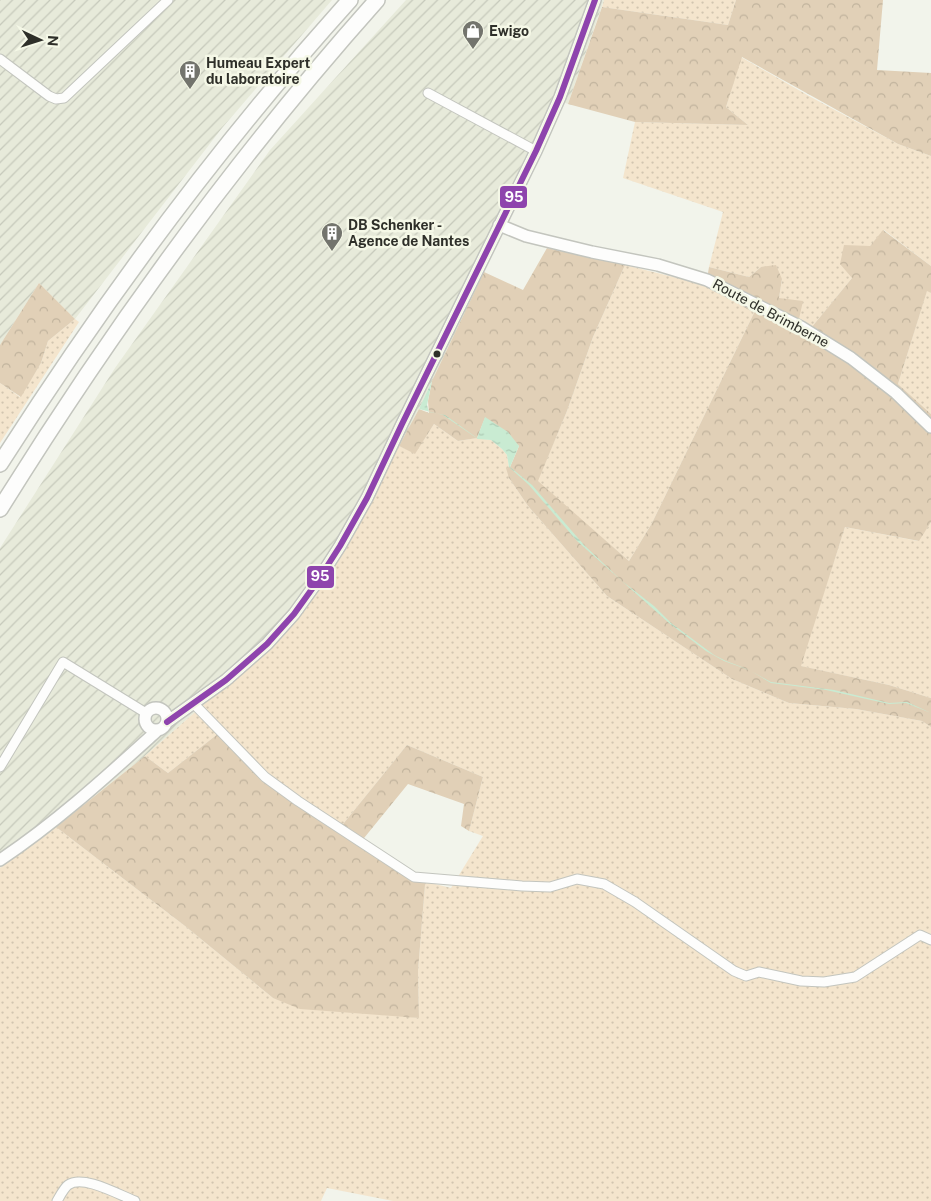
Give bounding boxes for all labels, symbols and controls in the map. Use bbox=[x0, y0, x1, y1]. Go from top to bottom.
north arrow bbox=[15, 15, 65, 65]
shop icon: Ewigo bbox=[461, 19, 485, 50]
place label: Ewigo bbox=[489, 23, 529, 39]
text: N bbox=[45, 35, 61, 47]
place label: Humeau Expert du laboratoire bbox=[206, 55, 310, 87]
building icon: Humeau Expert du laboratoire bbox=[178, 59, 202, 90]
line badge: 95 bbox=[499, 185, 528, 209]
text: 95 bbox=[505, 189, 523, 205]
place label: DB Schenker - Agence de Nantes bbox=[348, 217, 469, 249]
building icon: DB Schenker - Agence de Nantes bbox=[320, 221, 344, 252]
street label: Route de Brimberne bbox=[710, 276, 832, 350]
unlabelled marker bbox=[432, 349, 442, 359]
line badge: 95 bbox=[306, 565, 335, 589]
text: 95 bbox=[311, 568, 329, 584]

